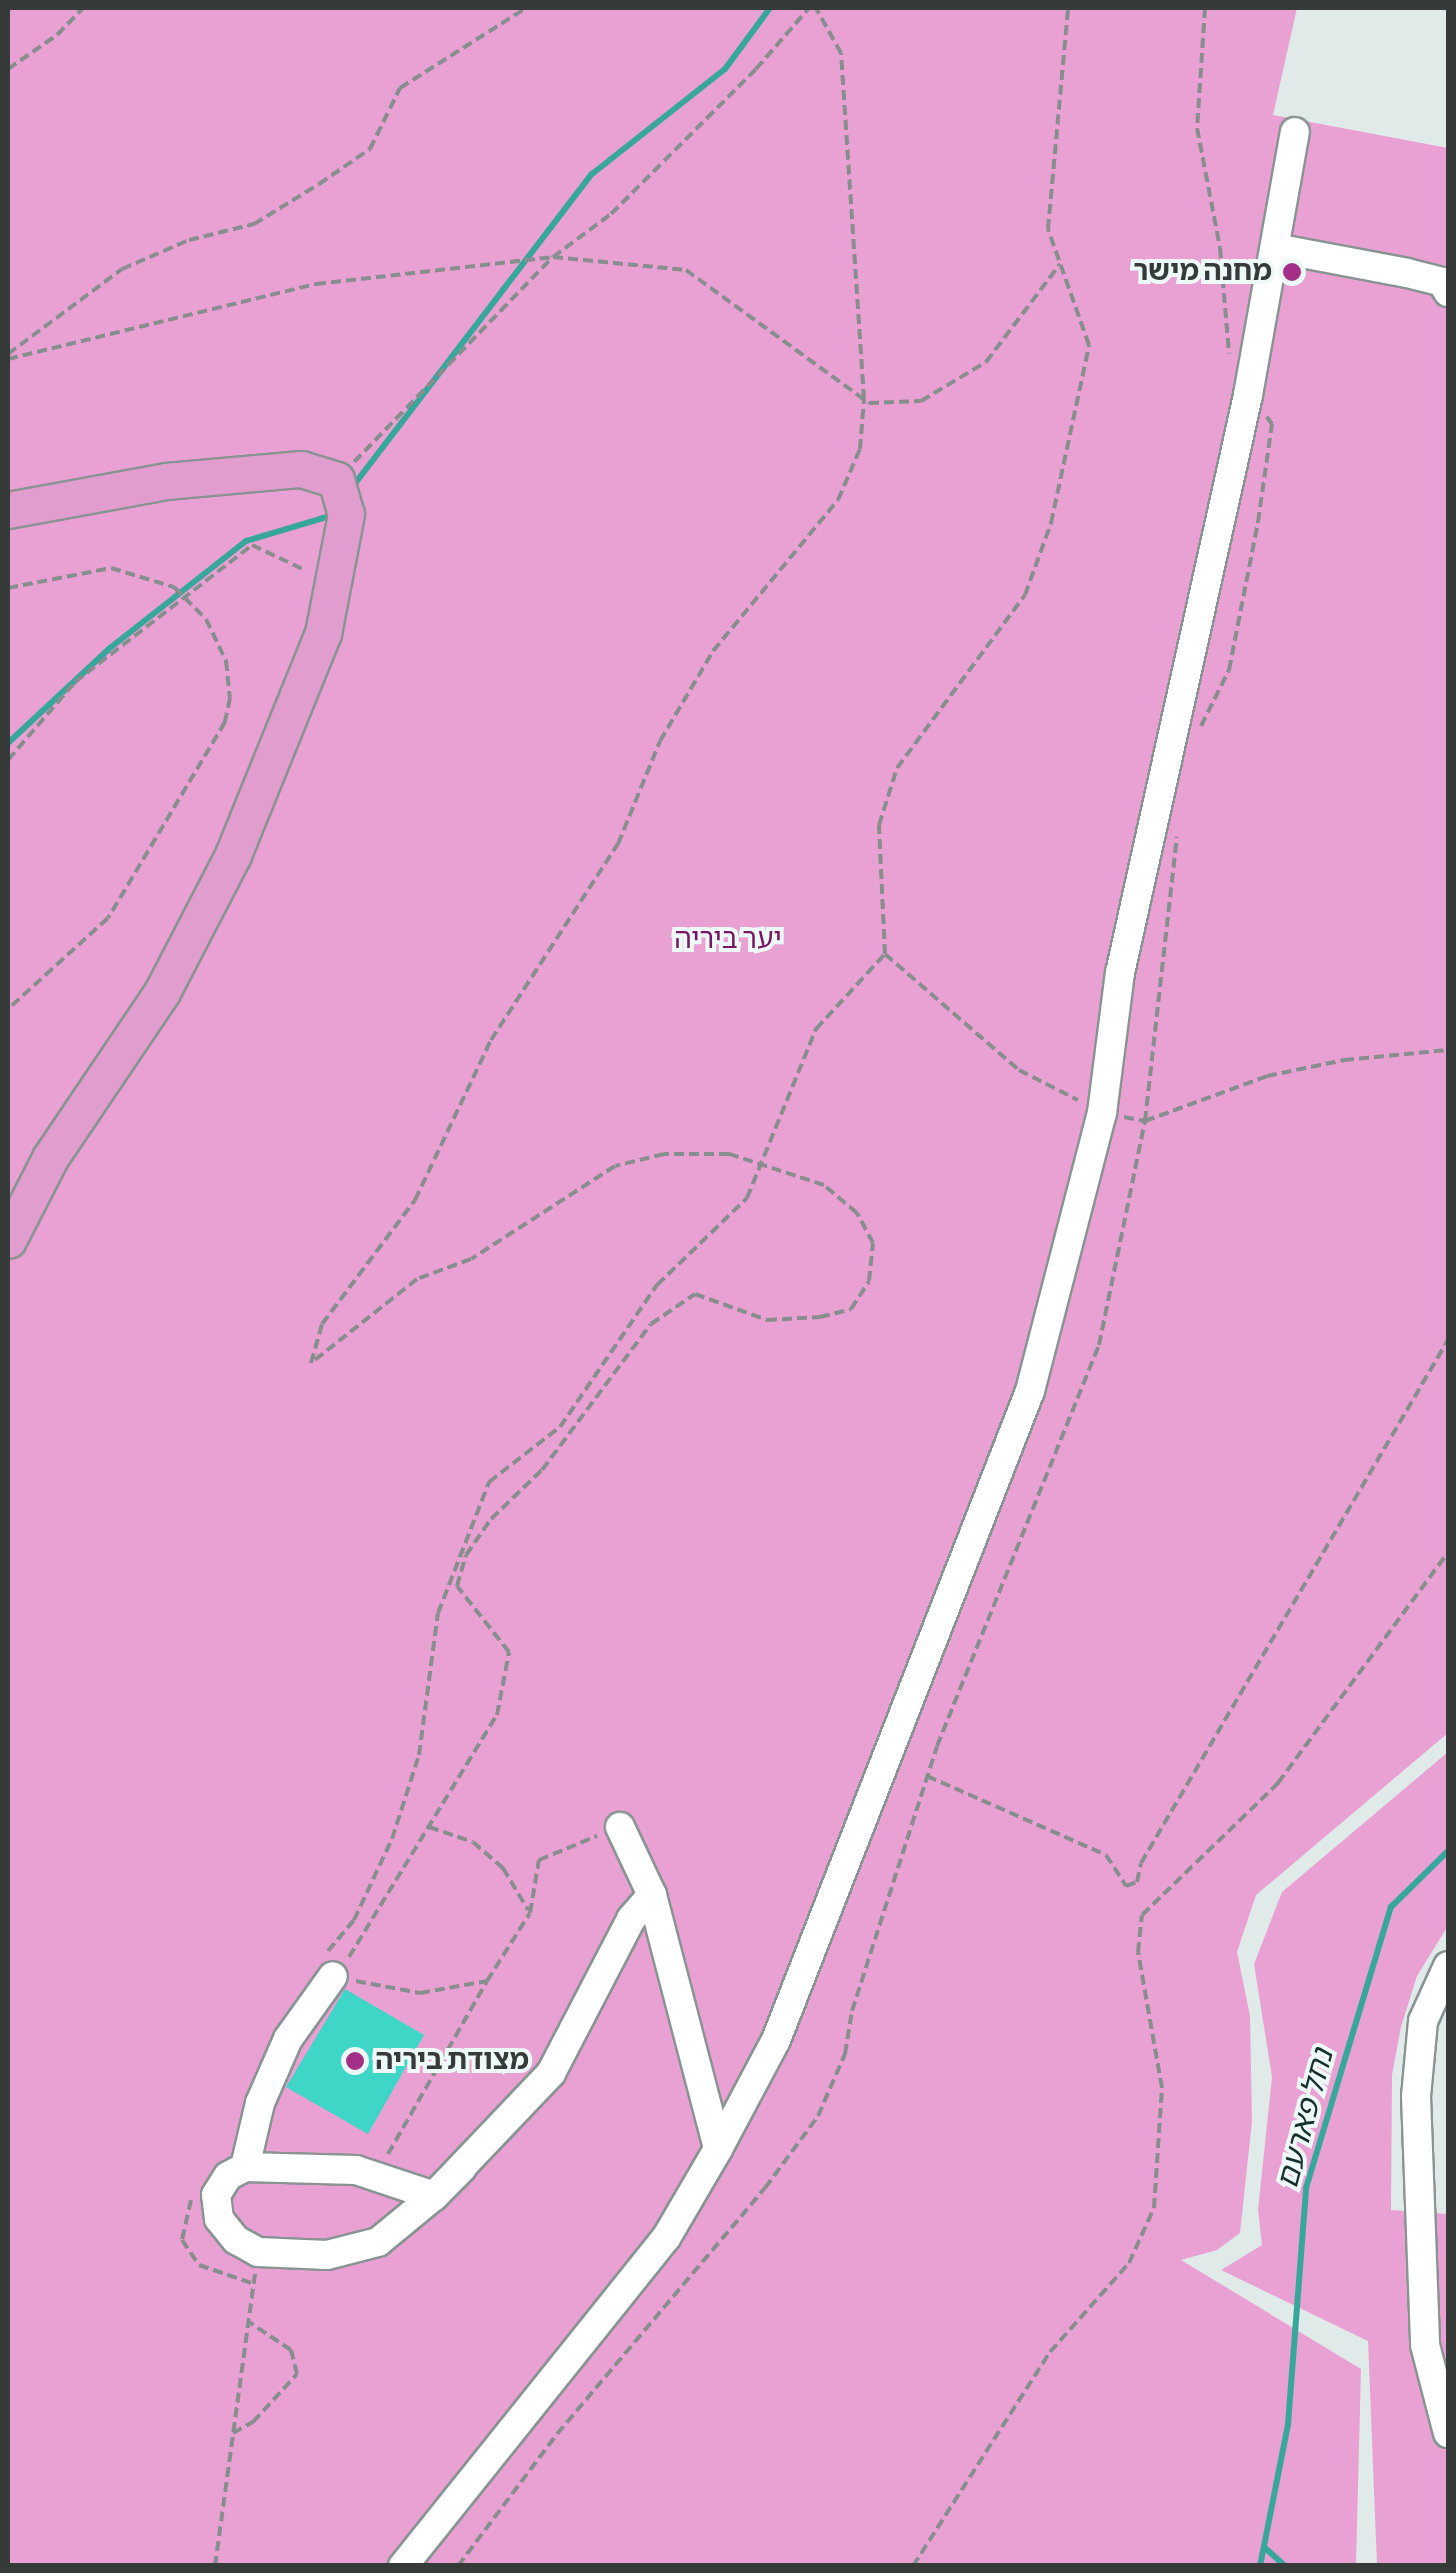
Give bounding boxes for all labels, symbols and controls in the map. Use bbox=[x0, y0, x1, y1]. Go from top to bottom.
place label: מחנה מישר bbox=[1133, 255, 1272, 289]
marker: מחנה מישר bbox=[1281, 261, 1303, 283]
park label: יער ביריה bbox=[674, 923, 782, 957]
place label: מצודת ביריה bbox=[375, 2044, 529, 2078]
water label: נחל פארעם bbox=[1270, 2045, 1342, 2193]
marker: מצודת ביריה bbox=[344, 2050, 366, 2072]

